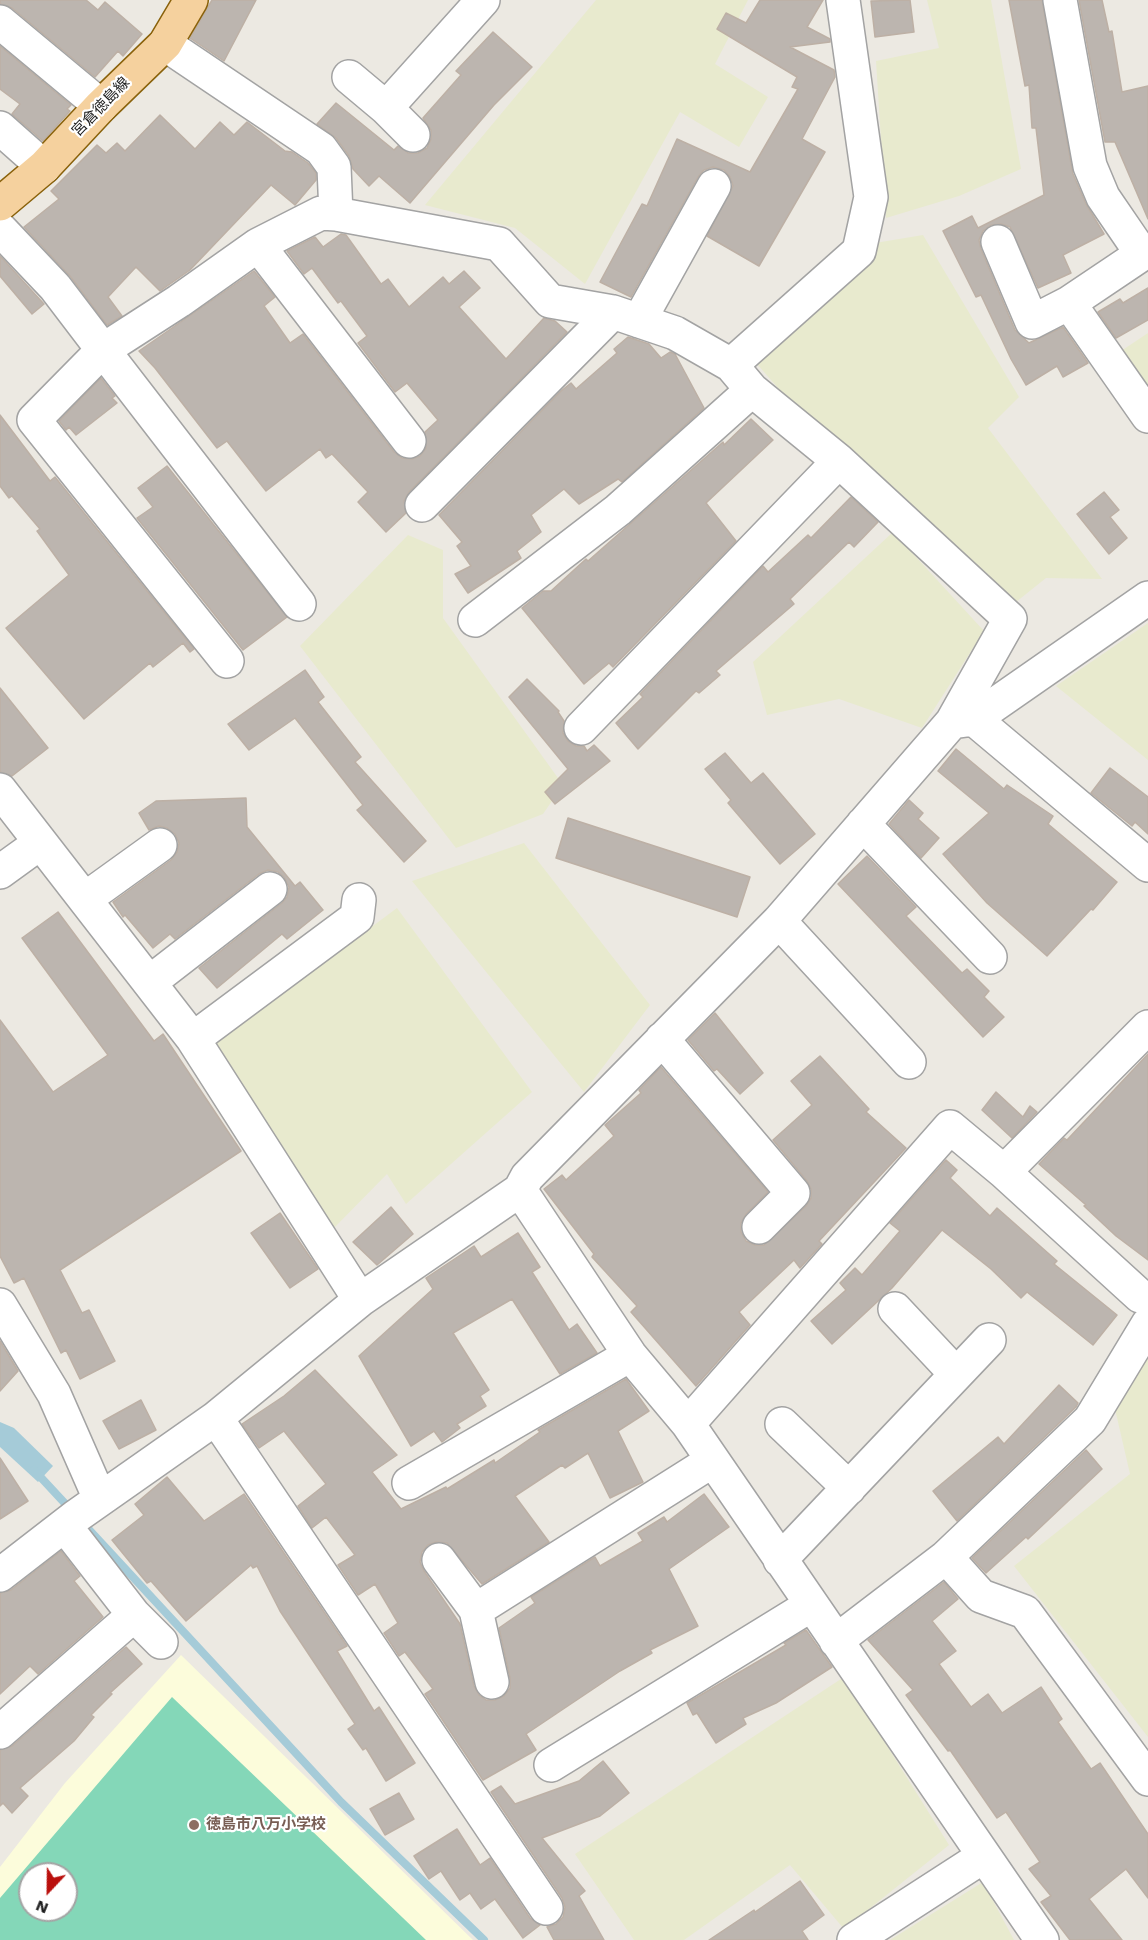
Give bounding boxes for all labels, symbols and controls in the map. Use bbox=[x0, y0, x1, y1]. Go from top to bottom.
street label: 宮倉徳島線 bbox=[68, 74, 134, 140]
place label: 徳島市八万小学校 bbox=[206, 1816, 326, 1834]
marker: 徳島市八万小学校 bbox=[187, 1818, 201, 1832]
north arrow bbox=[18, 1862, 78, 1922]
text: N bbox=[33, 1896, 51, 1918]

